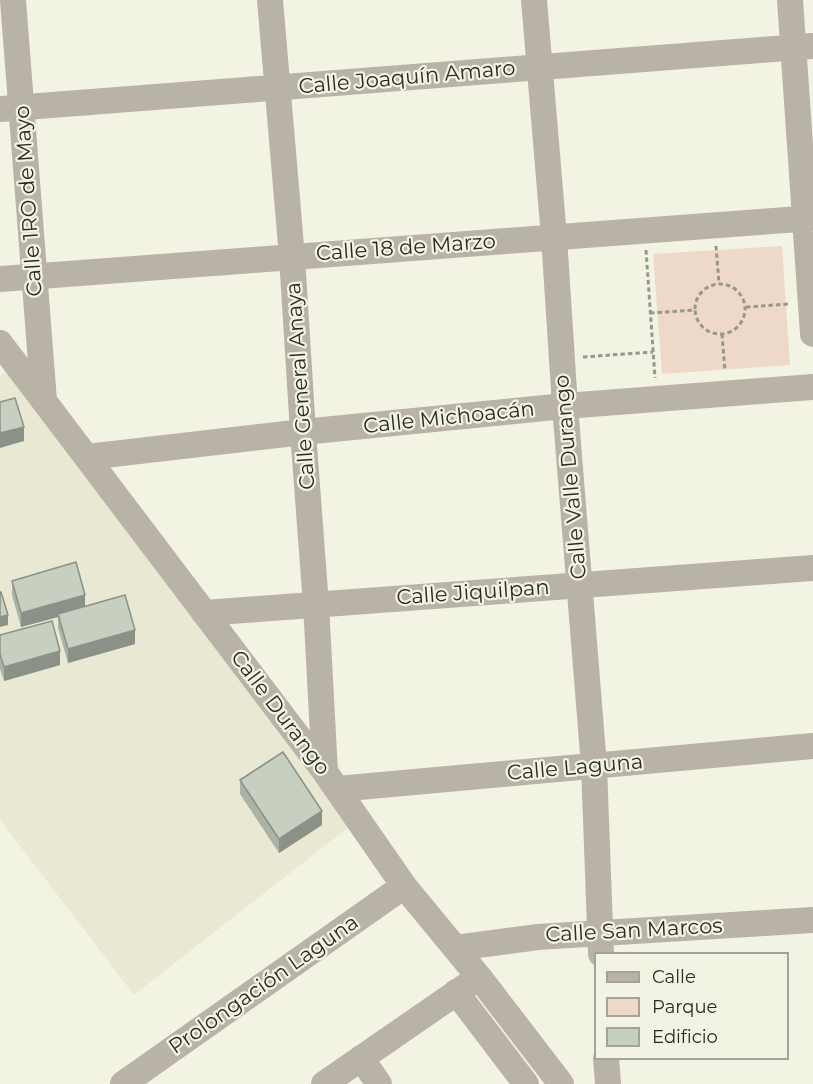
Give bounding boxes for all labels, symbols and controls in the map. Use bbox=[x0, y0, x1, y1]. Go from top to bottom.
street label: Calle Joaquín Amaro bbox=[298, 56, 516, 100]
street label: Calle 1RO de Mayo bbox=[10, 105, 48, 297]
street label: Calle 18 de Marzo bbox=[315, 229, 497, 267]
street label: Calle General Anaya bbox=[281, 281, 321, 491]
street label: Calle Valle Durango bbox=[550, 374, 592, 580]
street label: Calle Michoacán bbox=[362, 396, 536, 440]
street label: Calle Jiquilpan bbox=[396, 575, 550, 611]
street label: Calle Durango bbox=[225, 646, 335, 780]
street label: Calle Laguna bbox=[506, 750, 644, 786]
street label: Prolongación Laguna bbox=[164, 910, 364, 1060]
street label: Calle San Marcos bbox=[545, 914, 723, 948]
legend bbox=[594, 952, 789, 1060]
text: Calle bbox=[652, 966, 696, 988]
text: Parque bbox=[652, 996, 717, 1018]
text: Edificio bbox=[652, 1026, 718, 1048]

